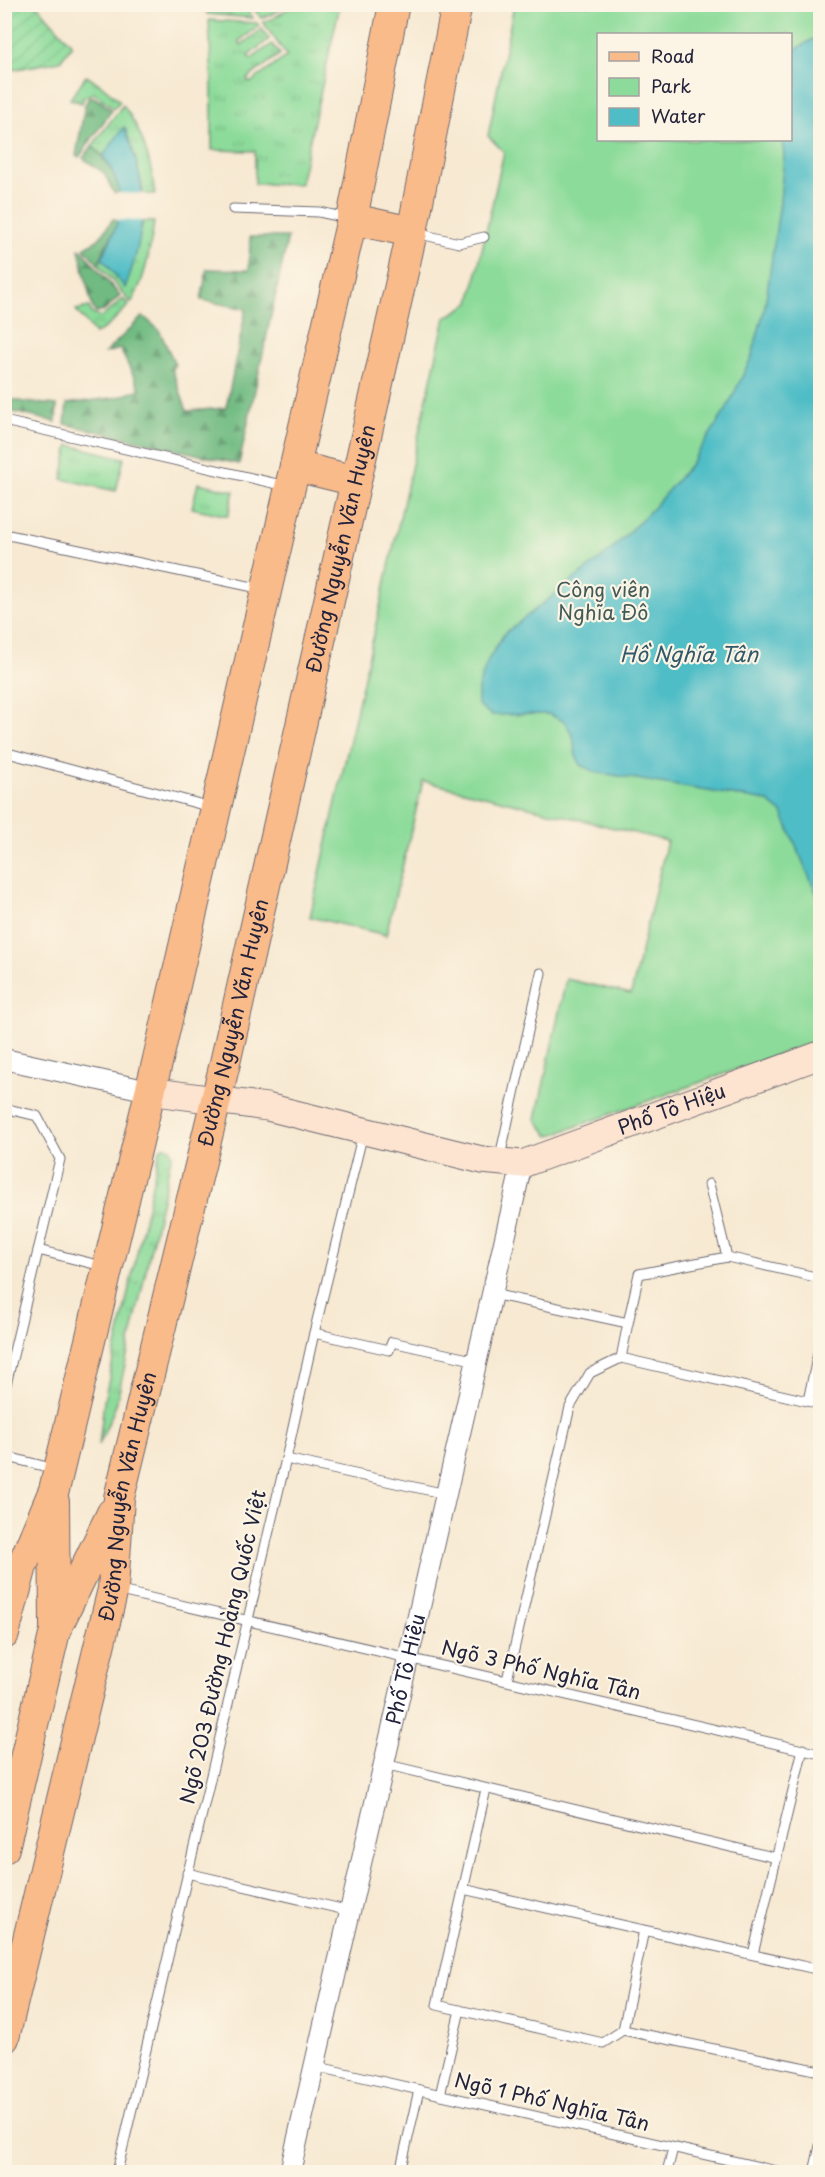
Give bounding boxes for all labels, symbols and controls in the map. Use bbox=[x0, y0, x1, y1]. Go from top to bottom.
legend bbox=[597, 33, 792, 141]
text: Road bbox=[651, 42, 695, 69]
text: Park bbox=[651, 72, 691, 99]
text: Water bbox=[651, 102, 706, 129]
street label: Đường Nguyễn Văn Huyên bbox=[297, 421, 382, 676]
park label: Công viên Nghĩa Đô bbox=[556, 574, 650, 627]
water label: Hồ Nghĩa Tân bbox=[620, 637, 759, 669]
street label: Đường Nguyễn Văn Huyên bbox=[189, 896, 276, 1150]
street label: Phố Tô Hiệu bbox=[613, 1075, 729, 1142]
street label: Đường Nguyễn Văn Huyên bbox=[90, 1368, 163, 1624]
street label: Ngõ 203 Đường Hoàng Quốc Việt bbox=[171, 1487, 273, 1807]
street label: Phố Tô Hiệu bbox=[377, 1611, 432, 1727]
street label: Ngõ 3 Phố Nghĩa Tân bbox=[439, 1632, 644, 1707]
street label: Ngõ 1 Phố Nghĩa Tân bbox=[452, 2064, 653, 2138]

